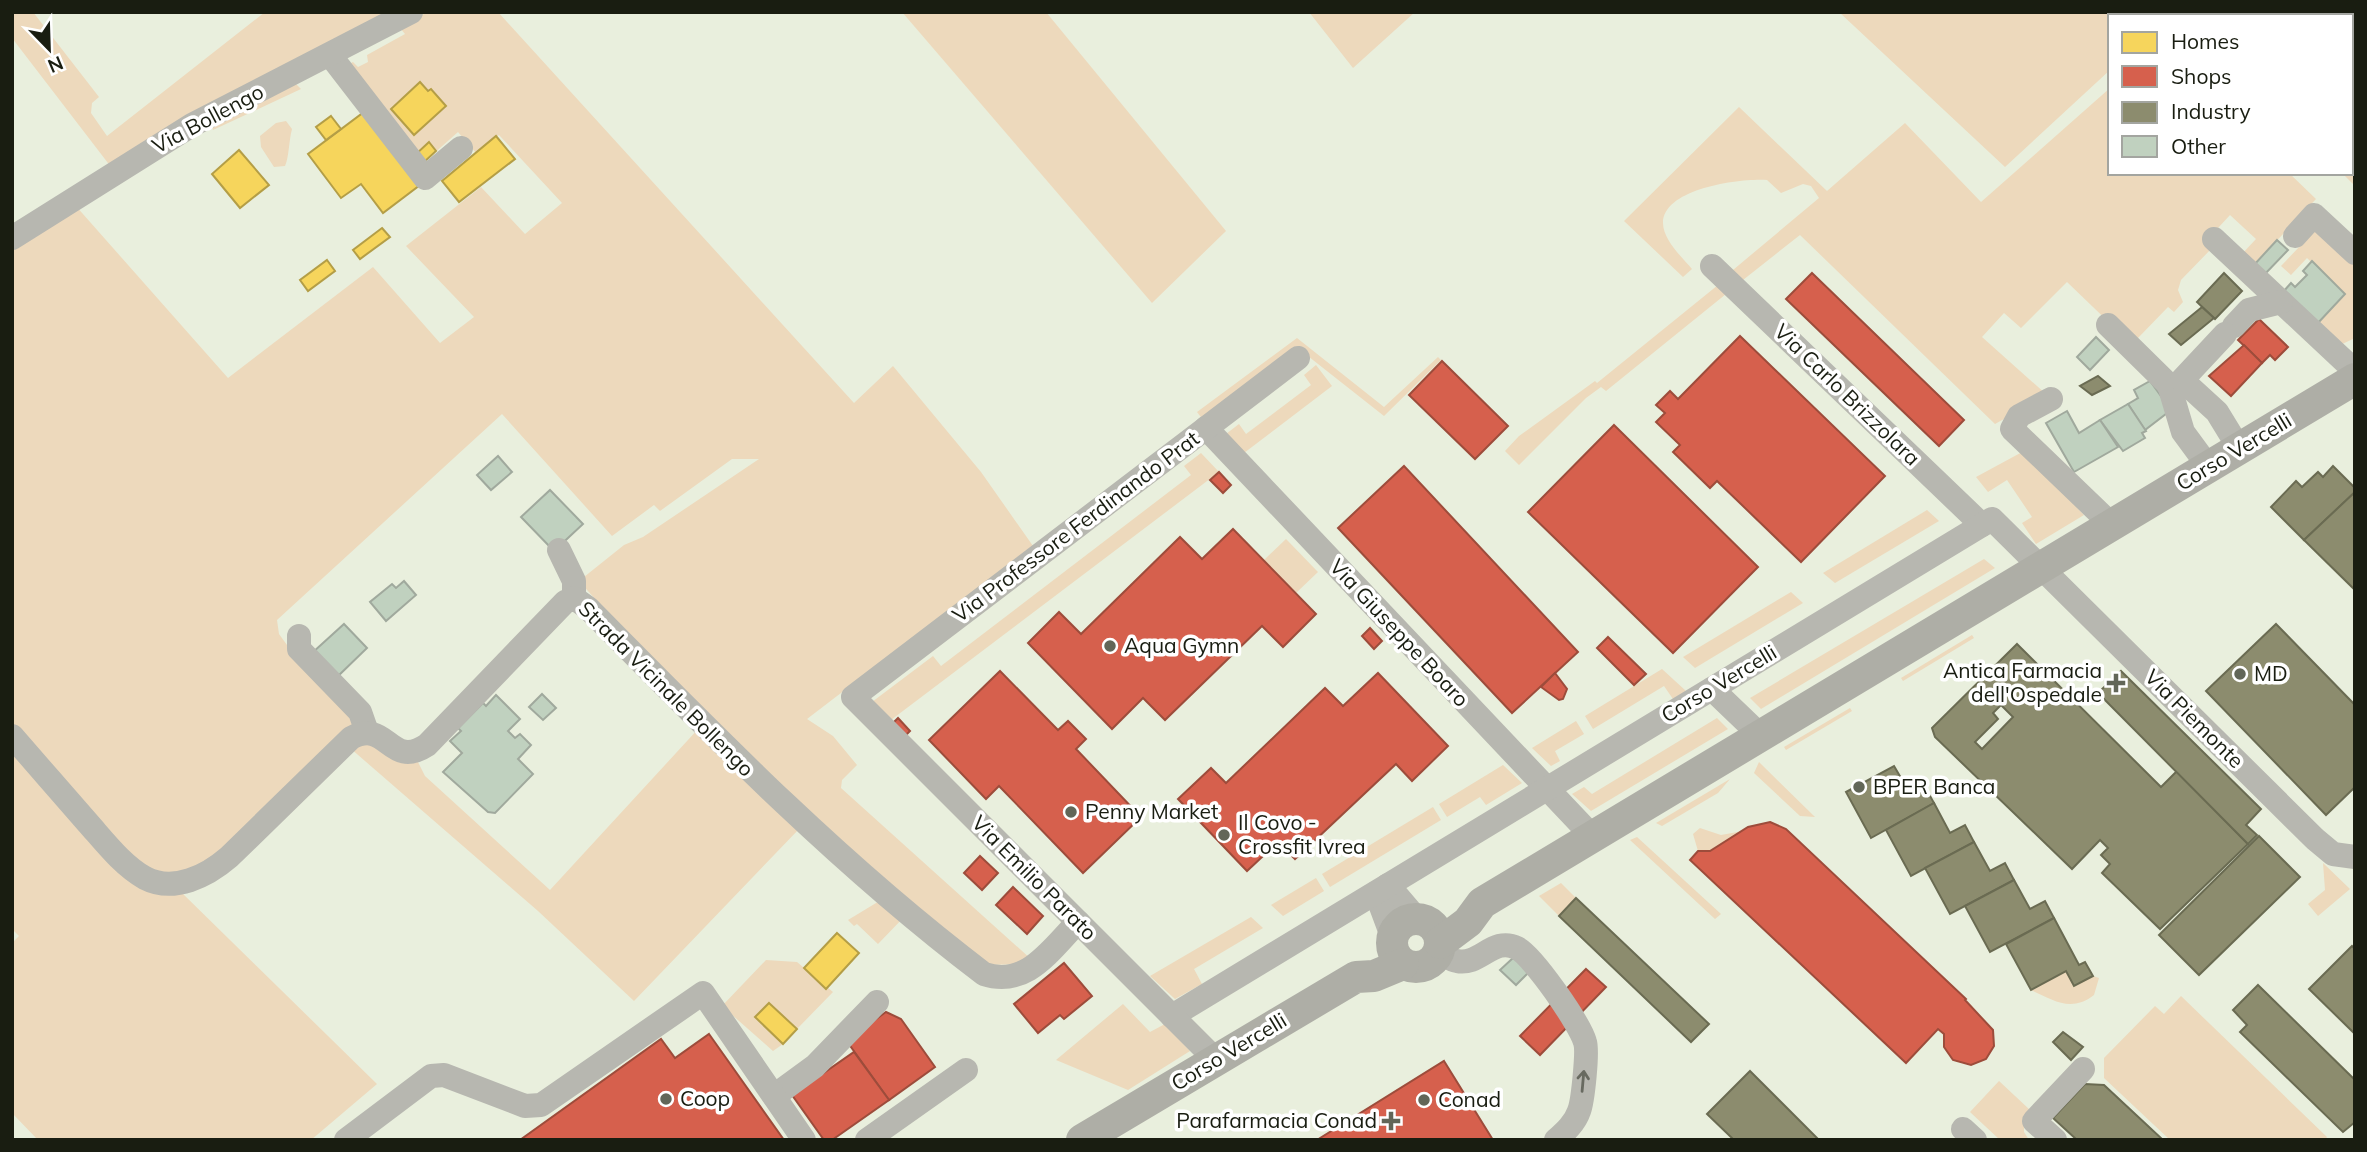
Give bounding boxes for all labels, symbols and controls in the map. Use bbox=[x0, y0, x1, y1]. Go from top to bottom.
north arrow bbox=[14, 14, 84, 84]
legend bbox=[2108, 14, 2353, 175]
text: Homes bbox=[2171, 28, 2239, 54]
text: N bbox=[44, 51, 67, 78]
text: Shops bbox=[2171, 63, 2231, 89]
street label: Via Bollengo bbox=[147, 78, 268, 158]
text: Industry bbox=[2171, 98, 2251, 124]
text: Other bbox=[2171, 133, 2226, 159]
street label: Via Carlo Brizzolara bbox=[1769, 318, 1926, 471]
street label: Corso Vercelli bbox=[2171, 407, 2296, 496]
street label: Via Professore Ferdinando Prat bbox=[947, 425, 1204, 628]
street label: Via Giuseppe Boaro bbox=[1325, 553, 1475, 712]
street label: Strada Vicinale Bollengo bbox=[573, 595, 760, 782]
place label: Aqua Gymn bbox=[1124, 632, 1239, 658]
marker: Aqua Gymn bbox=[1102, 638, 1118, 654]
street label: Corso Vercelli bbox=[1656, 639, 1781, 728]
place label: Antica Farmacia dell'Ospedale bbox=[1943, 657, 2102, 707]
place label: MD bbox=[2254, 660, 2288, 686]
street label: Via Piemonte bbox=[2140, 663, 2250, 773]
marker: MD bbox=[2232, 666, 2248, 682]
marker: Antica Farmacia dell'Ospedale bbox=[2108, 675, 2124, 691]
place label: BPER Banca bbox=[1873, 773, 1995, 799]
marker: BPER Banca bbox=[1851, 779, 1867, 795]
place label: Penny Market bbox=[1085, 798, 1218, 824]
marker: Penny Market bbox=[1063, 804, 1079, 820]
street label: Via Emilio Parato bbox=[967, 809, 1103, 945]
place label: Il Covo - Crossfit Ivrea bbox=[1238, 809, 1366, 859]
marker: Il Covo - Crossfit Ivrea bbox=[1216, 827, 1232, 843]
street label: Corso Vercelli bbox=[1166, 1007, 1291, 1096]
one-way arrow bbox=[1577, 1070, 1590, 1092]
place label: Coop bbox=[680, 1085, 730, 1111]
place label: Conad bbox=[1438, 1086, 1501, 1112]
marker: Coop bbox=[658, 1091, 674, 1107]
marker: Conad bbox=[1416, 1092, 1432, 1108]
place label: Parafarmacia Conad bbox=[1176, 1107, 1377, 1133]
marker: Parafarmacia Conad bbox=[1383, 1113, 1399, 1129]

